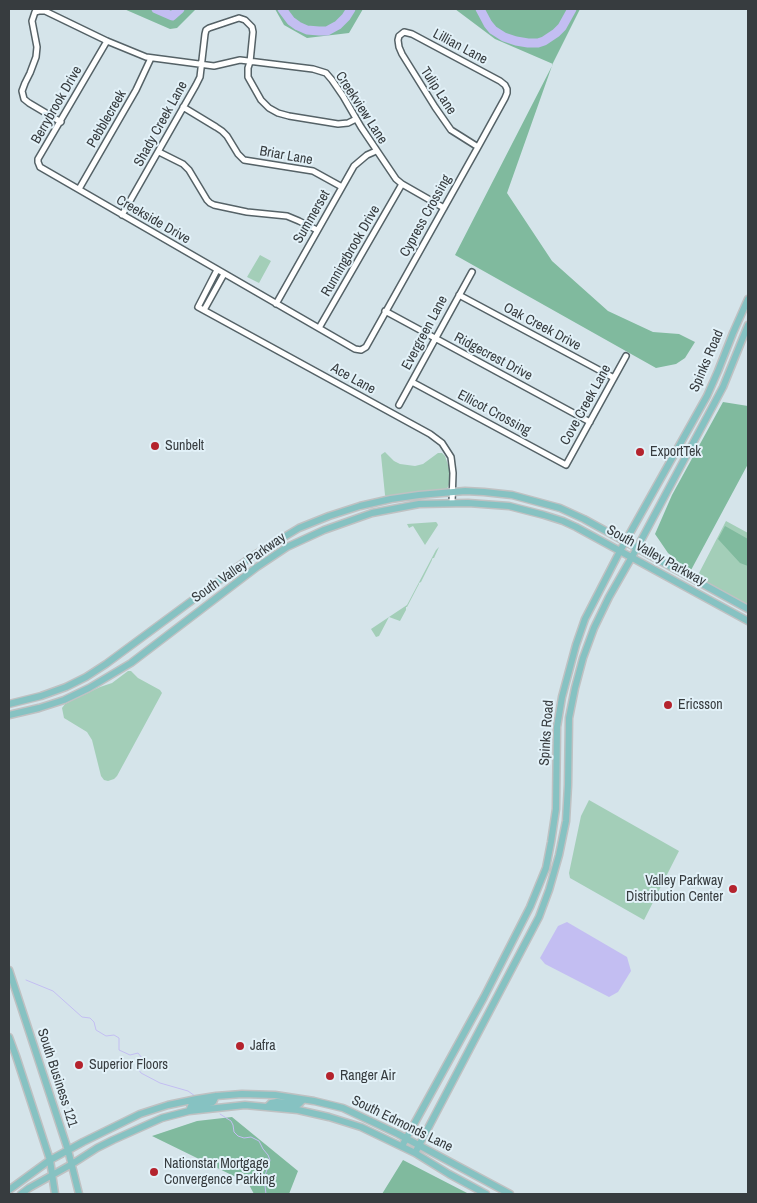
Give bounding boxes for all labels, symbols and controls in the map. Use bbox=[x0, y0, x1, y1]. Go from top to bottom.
street label: Lillian Lane bbox=[430, 26, 490, 68]
street label: Berrybrook Drive bbox=[28, 63, 86, 147]
street label: Tulip Lane bbox=[416, 64, 460, 118]
street label: Creekview Lane bbox=[331, 69, 391, 147]
street label: Shady Creek Lane bbox=[131, 78, 191, 170]
street label: Pebblecreek bbox=[84, 87, 130, 151]
street label: Briar Lane bbox=[258, 143, 314, 169]
street label: Cypress Crossing bbox=[397, 172, 455, 260]
street label: Summerset bbox=[290, 187, 334, 247]
street label: Creekside Drive bbox=[113, 192, 193, 248]
street label: Runningbrook Drive bbox=[318, 202, 384, 300]
street label: Evergreen Lane bbox=[398, 293, 452, 373]
street label: Oak Creek Drive bbox=[500, 300, 584, 354]
street label: Spinks Road bbox=[686, 327, 728, 395]
street label: Ridgecrest Drive bbox=[451, 329, 535, 385]
street label: Ace Lane bbox=[328, 360, 378, 398]
street label: Cove Creek Lane bbox=[557, 362, 615, 448]
street label: Ellicot Crossing bbox=[455, 387, 533, 439]
place label: Sunbelt bbox=[165, 438, 204, 454]
marker: Sunbelt bbox=[149, 440, 161, 452]
place label: ExportTek bbox=[650, 444, 701, 460]
marker: ExportTek bbox=[634, 446, 646, 458]
street label: South Valley Parkway bbox=[603, 522, 709, 590]
street label: South Valley Parkway bbox=[189, 529, 289, 607]
place label: Ericsson bbox=[678, 697, 723, 713]
marker: Ericsson bbox=[662, 699, 674, 711]
street label: Spinks Road bbox=[536, 700, 558, 766]
place label: Valley Parkway Distribution Center bbox=[626, 873, 723, 906]
marker: Valley Parkway Distribution Center bbox=[727, 883, 739, 895]
street label: South Business 121 bbox=[33, 1027, 81, 1129]
place label: Jafra bbox=[250, 1038, 276, 1054]
marker: Jafra bbox=[234, 1040, 246, 1052]
place label: Superior Floors bbox=[89, 1057, 168, 1073]
marker: Superior Floors bbox=[73, 1059, 85, 1071]
place label: Ranger Air bbox=[340, 1068, 396, 1084]
marker: Ranger Air bbox=[324, 1070, 336, 1082]
street label: South Edmonds Lane bbox=[349, 1092, 455, 1156]
place label: Nationstar Mortgage Convergence Parking bbox=[164, 1156, 275, 1188]
marker: Nationstar Mortgage Convergence Parking bbox=[148, 1166, 160, 1178]

